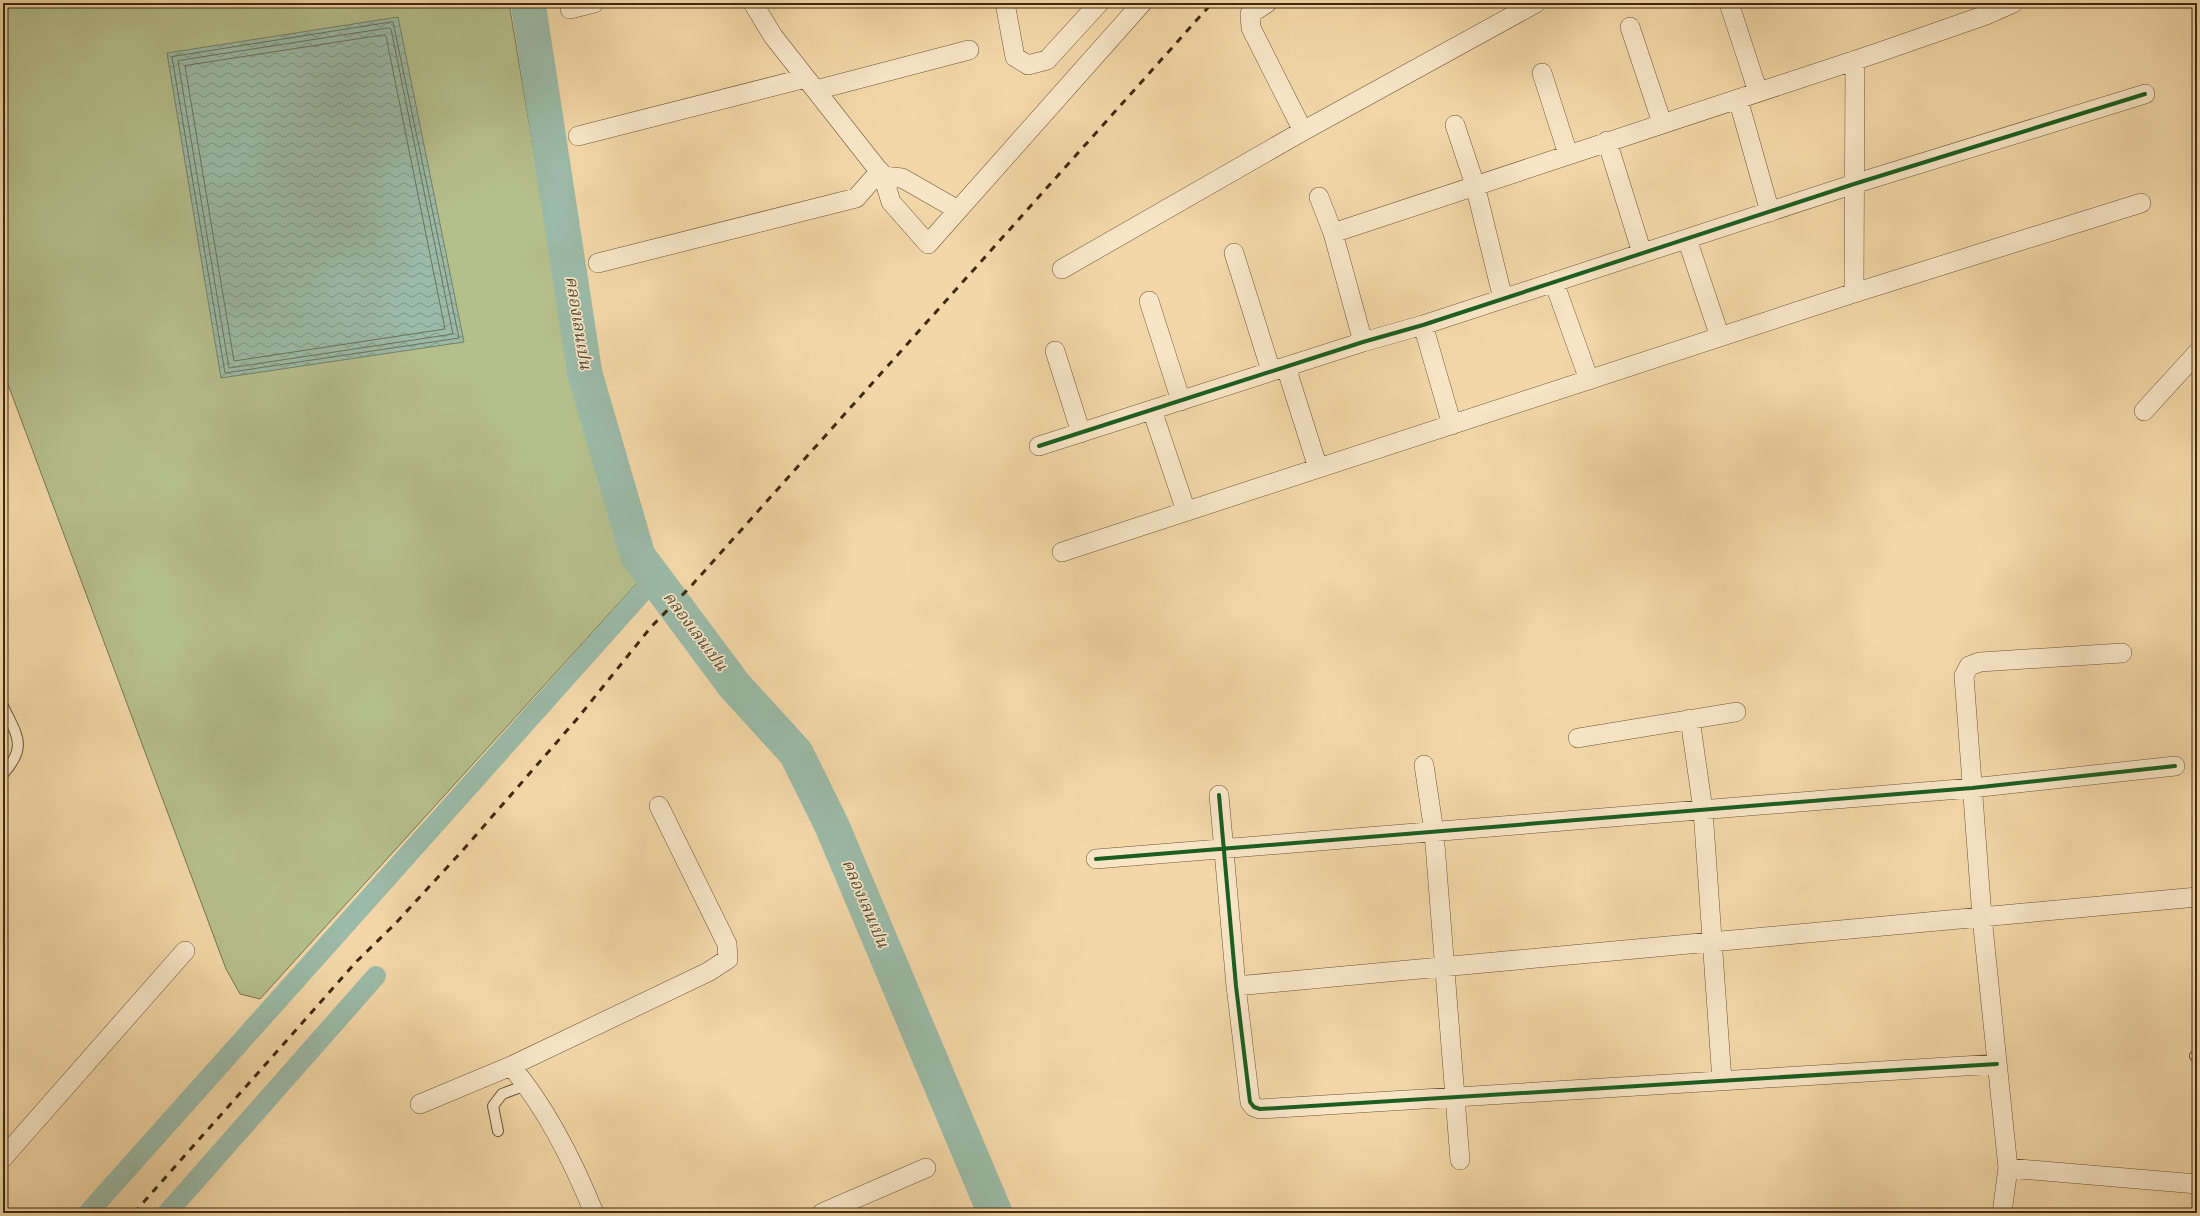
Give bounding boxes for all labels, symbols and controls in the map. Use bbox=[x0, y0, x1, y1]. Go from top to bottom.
water label: คลองเลนเปน bbox=[558, 275, 596, 372]
water label: คลองเลนเปน bbox=[656, 587, 732, 678]
water label: คลองเลนเปน bbox=[835, 856, 894, 953]

